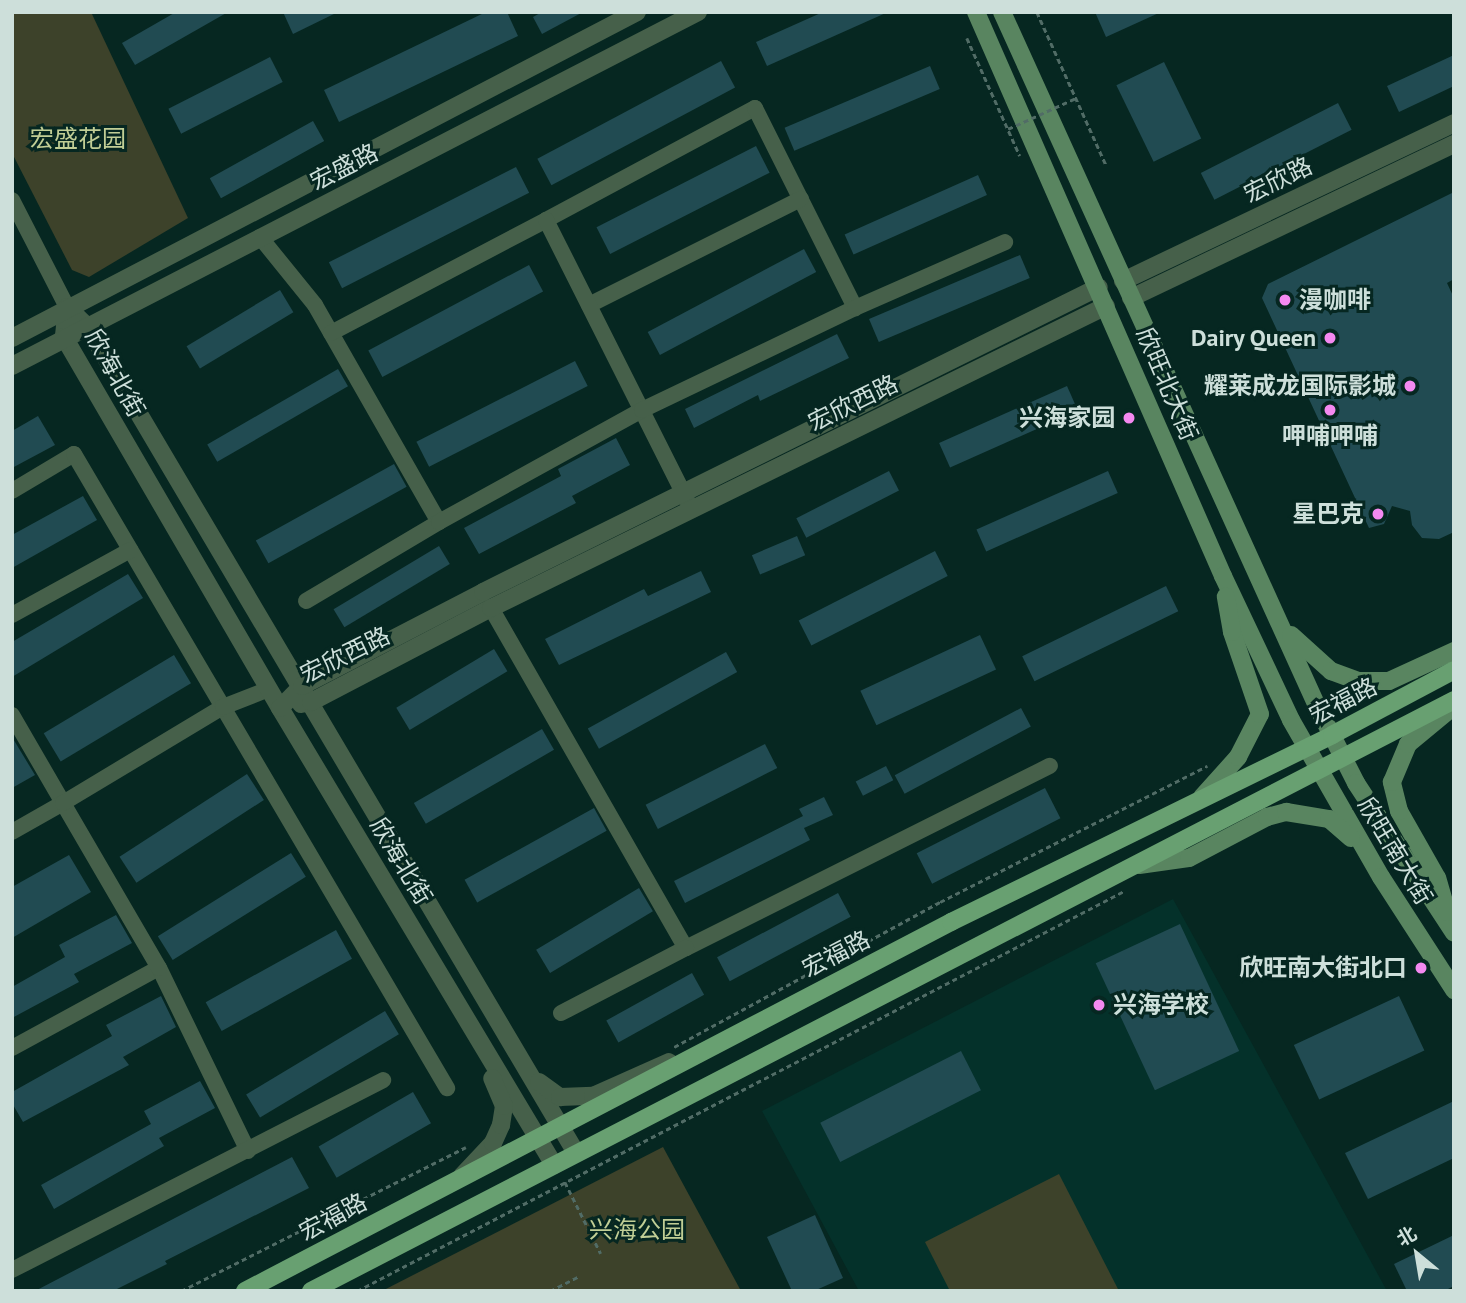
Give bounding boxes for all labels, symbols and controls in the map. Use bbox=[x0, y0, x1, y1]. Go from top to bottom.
park label: 宏盛花园 bbox=[30, 125, 126, 153]
street label: 宏盛路 bbox=[305, 138, 383, 196]
street label: 宏欣路 bbox=[1239, 151, 1317, 209]
place label: 漫咖啡 bbox=[1299, 286, 1371, 314]
marker: 漫咖啡 bbox=[1277, 292, 1293, 308]
street label: 欣旺北大街 bbox=[1130, 323, 1204, 445]
street label: 欣海北街 bbox=[79, 324, 151, 422]
place label: Dairy Queen bbox=[1190, 324, 1316, 352]
marker: Dairy Queen bbox=[1322, 330, 1338, 346]
street label: 宏欣西路 bbox=[804, 369, 902, 437]
place label: 耀莱成龙国际影城 bbox=[1204, 372, 1396, 400]
marker: 耀莱成龙国际影城 bbox=[1402, 378, 1418, 394]
marker: 呷哺呷哺 bbox=[1322, 402, 1338, 418]
place label: 兴海家园 bbox=[1019, 404, 1115, 432]
marker: 兴海家园 bbox=[1121, 410, 1137, 426]
place label: 呷哺呷哺 bbox=[1282, 422, 1378, 450]
place label: 星巴克 bbox=[1292, 500, 1364, 528]
marker: 星巴克 bbox=[1370, 506, 1386, 522]
street label: 宏欣西路 bbox=[296, 621, 394, 689]
street label: 宏福路 bbox=[1304, 672, 1382, 730]
street label: 欣旺南大街 bbox=[1352, 792, 1438, 910]
street label: 欣海北街 bbox=[364, 812, 438, 910]
street label: 宏福路 bbox=[797, 925, 875, 983]
place label: 欣旺南大街北口 bbox=[1239, 954, 1407, 982]
marker: 欣旺南大街北口 bbox=[1413, 960, 1429, 976]
place label: 兴海学校 bbox=[1113, 991, 1209, 1019]
marker: 兴海学校 bbox=[1091, 997, 1107, 1013]
street label: 宏福路 bbox=[294, 1187, 372, 1247]
park label: 兴海公园 bbox=[589, 1216, 685, 1244]
north arrow bbox=[1382, 1219, 1452, 1289]
text: 北 bbox=[1392, 1221, 1421, 1251]

